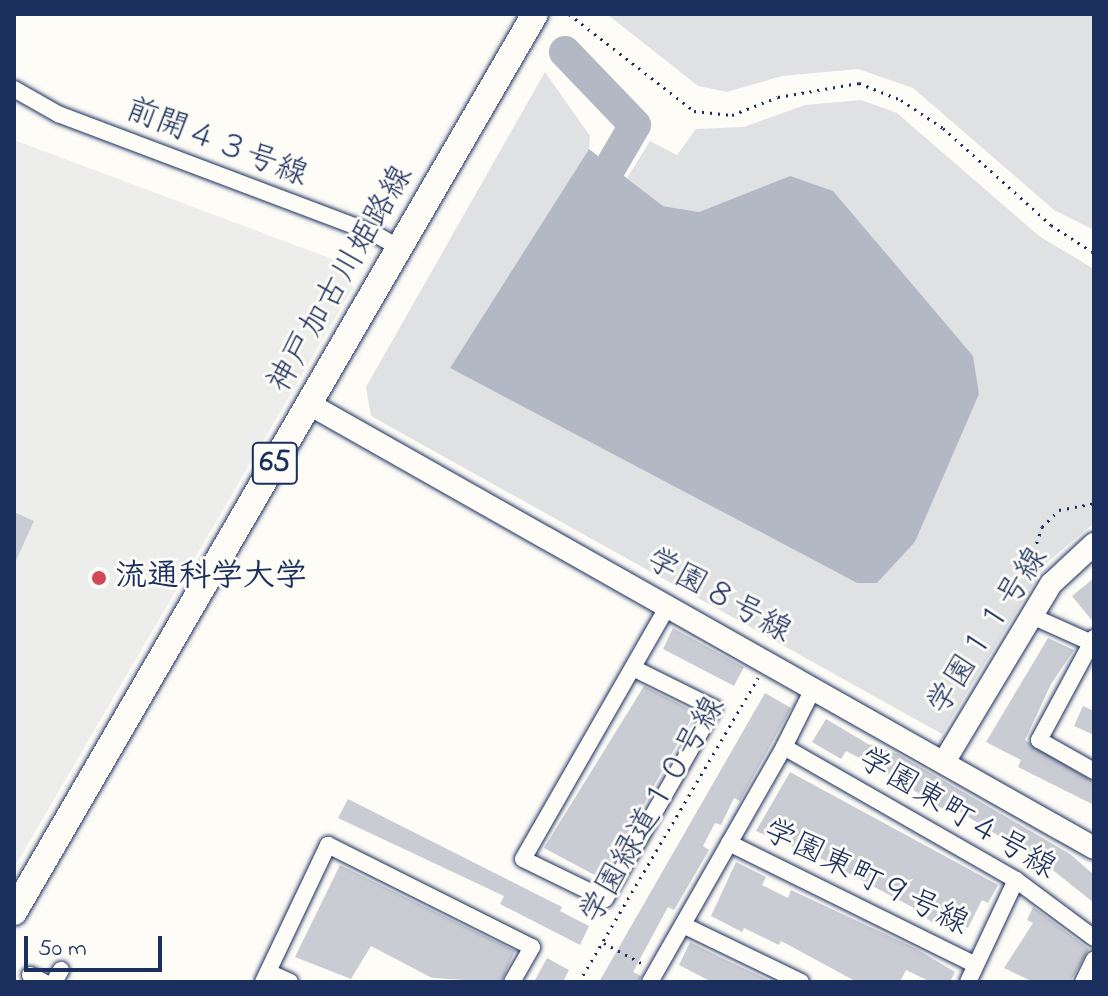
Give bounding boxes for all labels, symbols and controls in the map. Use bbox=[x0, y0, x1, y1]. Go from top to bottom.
street label: 前開４３号線 bbox=[119, 92, 313, 196]
street label: 神戸加古川姫路線 bbox=[261, 160, 423, 400]
road number: 65 bbox=[251, 437, 299, 489]
street label: 学園８号線 bbox=[639, 541, 797, 653]
street label: 学園１１号線 bbox=[921, 541, 1057, 723]
place label: 流通科学大学 bbox=[115, 559, 307, 597]
marker: 流通科学大学 bbox=[90, 569, 108, 587]
street label: 学園緑道１０号線 bbox=[573, 691, 735, 931]
street label: 学園東町４号線 bbox=[850, 741, 1062, 889]
street label: 学園東町９号線 bbox=[756, 813, 974, 945]
scale bar bbox=[28, 920, 166, 970]
text: 50 m bbox=[38, 932, 87, 967]

